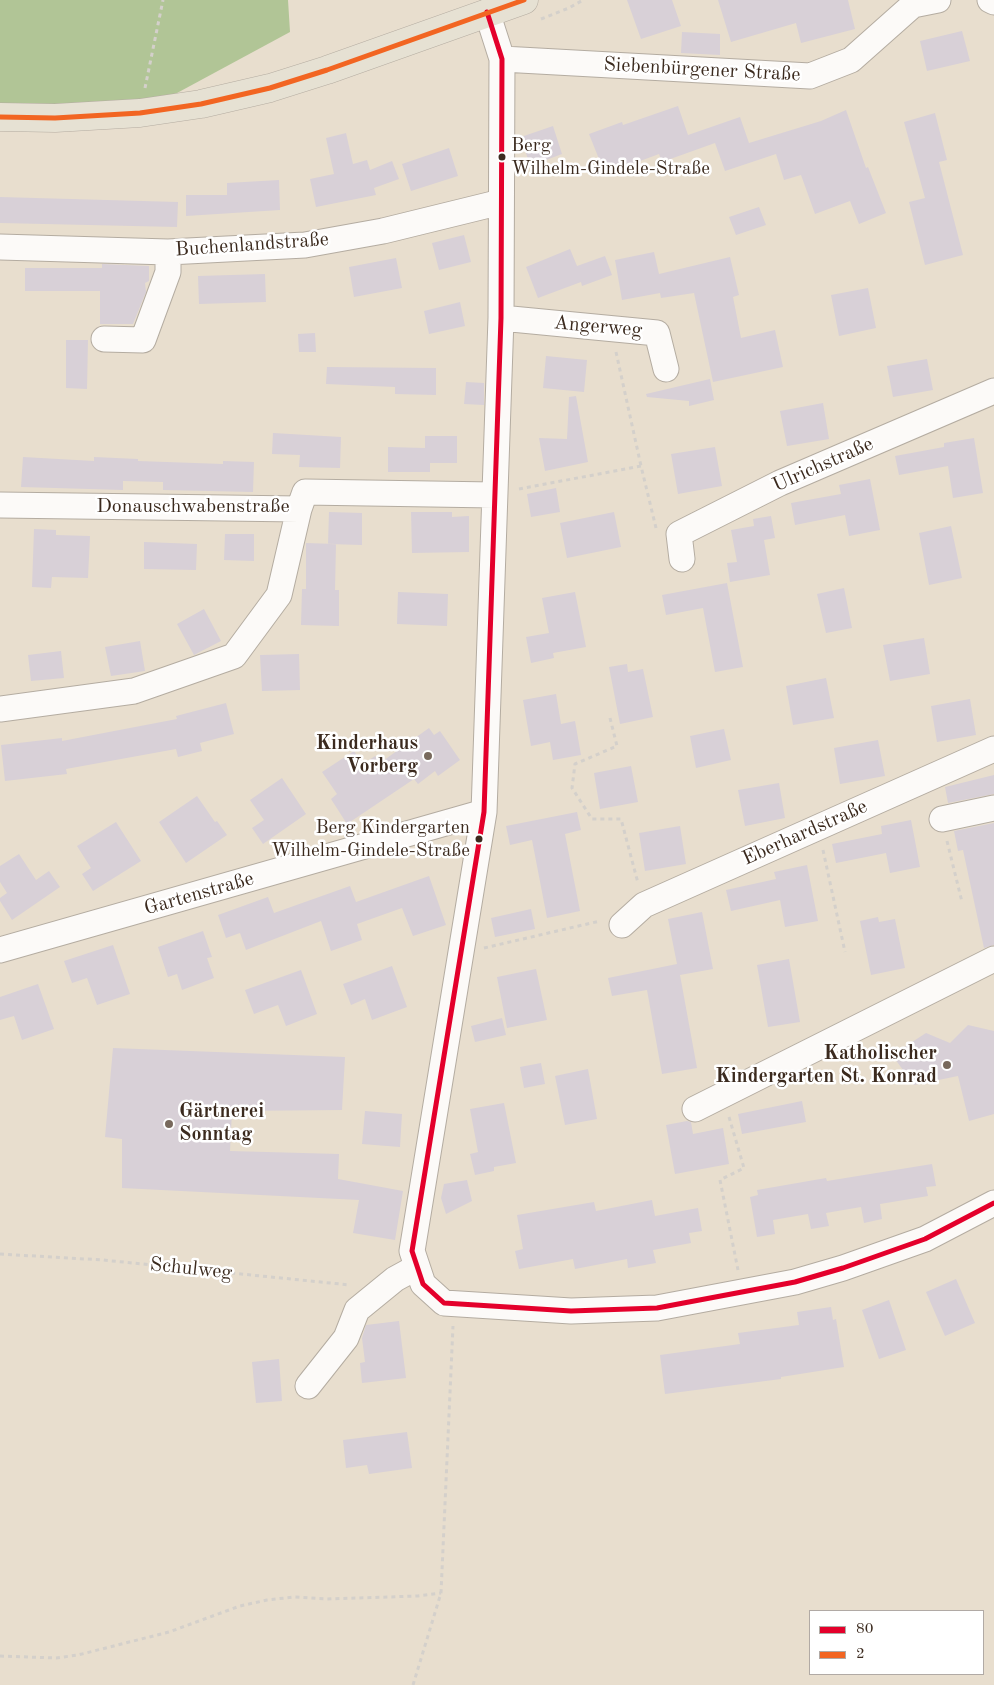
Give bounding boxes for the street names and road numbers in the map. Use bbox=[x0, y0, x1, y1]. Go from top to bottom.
street label: Siebenbürgener Straße bbox=[603, 53, 801, 87]
street label: Buchenlandstraße bbox=[174, 228, 330, 262]
street label: Angerweg bbox=[553, 311, 643, 343]
street label: Ulrichstraße bbox=[769, 432, 877, 498]
street label: Donauschwabenstraße bbox=[96, 495, 290, 519]
street label: Eberhardstraße bbox=[739, 795, 871, 871]
street label: Gartenstraße bbox=[141, 867, 257, 921]
street label: Schulweg bbox=[149, 1253, 233, 1285]

